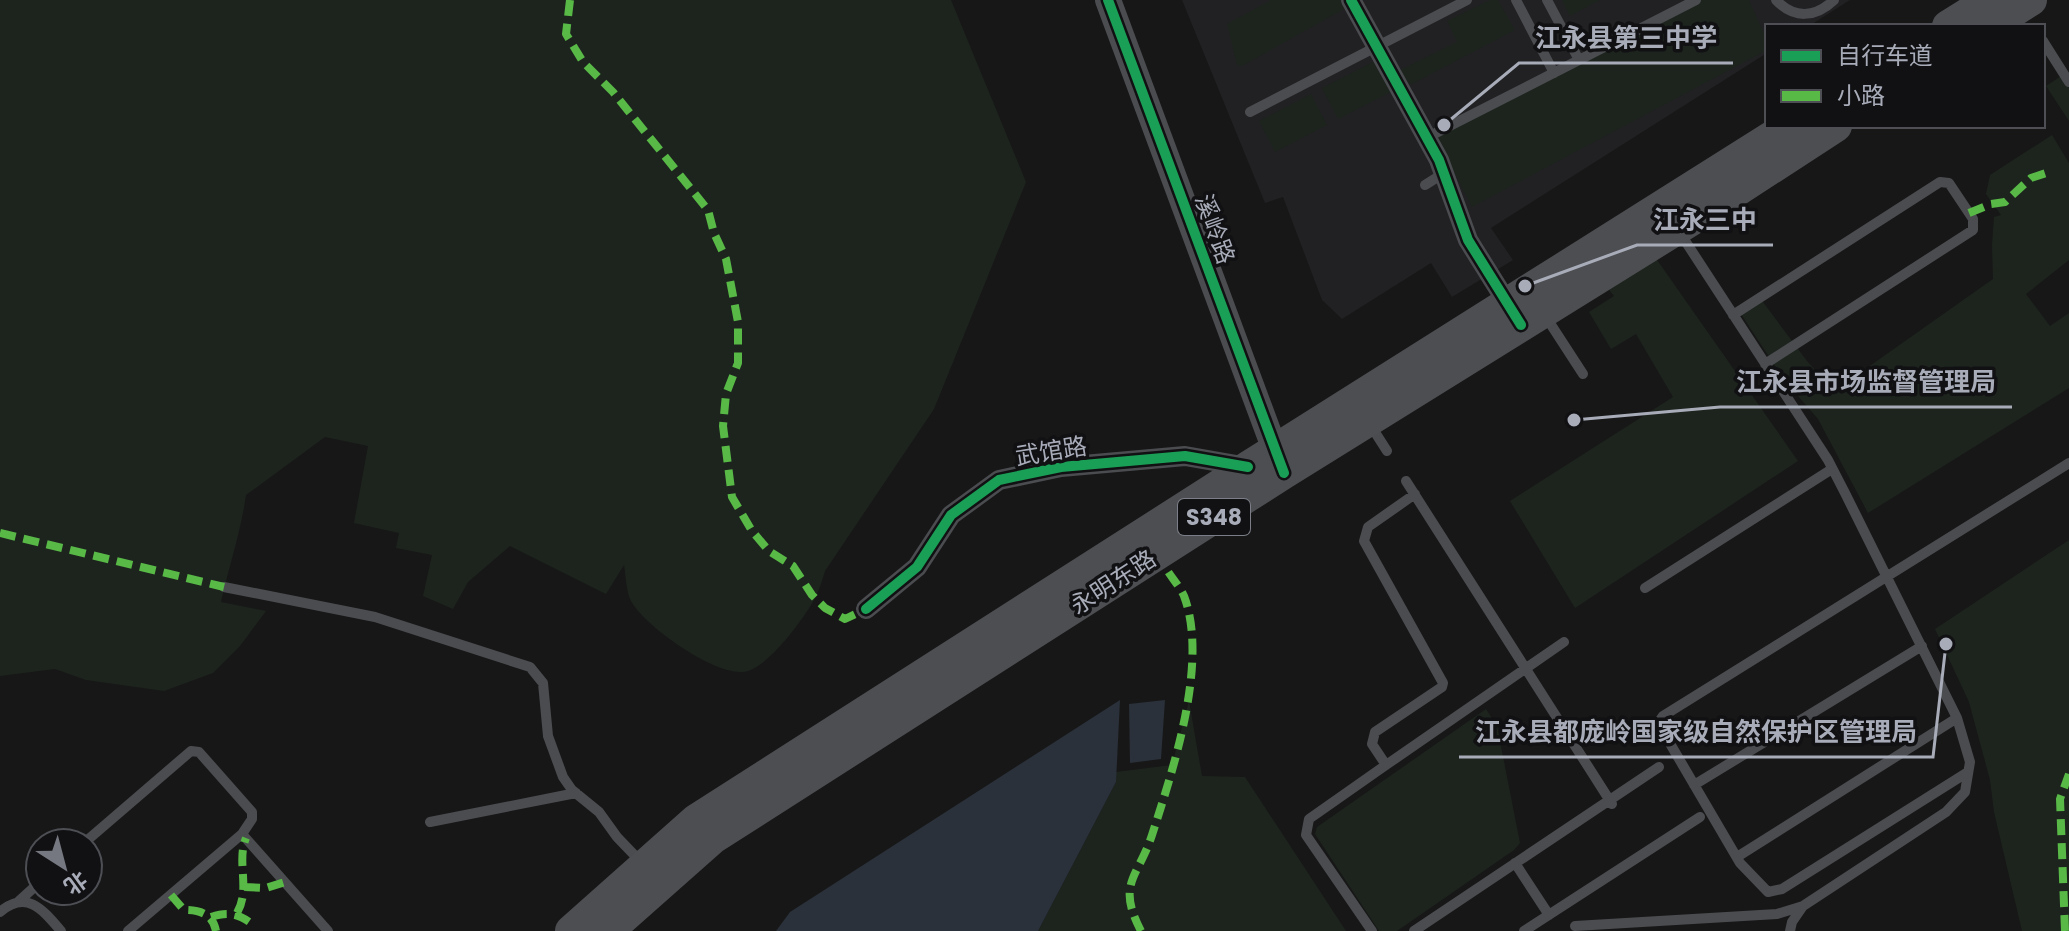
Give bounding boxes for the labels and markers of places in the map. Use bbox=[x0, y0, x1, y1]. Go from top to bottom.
callout: 江永县第三中学 bbox=[1519, 13, 1733, 63]
callout: 江永三中 bbox=[1637, 195, 1773, 245]
callout: 江永县市场监督管理局 bbox=[1720, 357, 2012, 407]
callout: 江永县都庞岭国家级自然保护区管理局 bbox=[1459, 707, 1933, 757]

